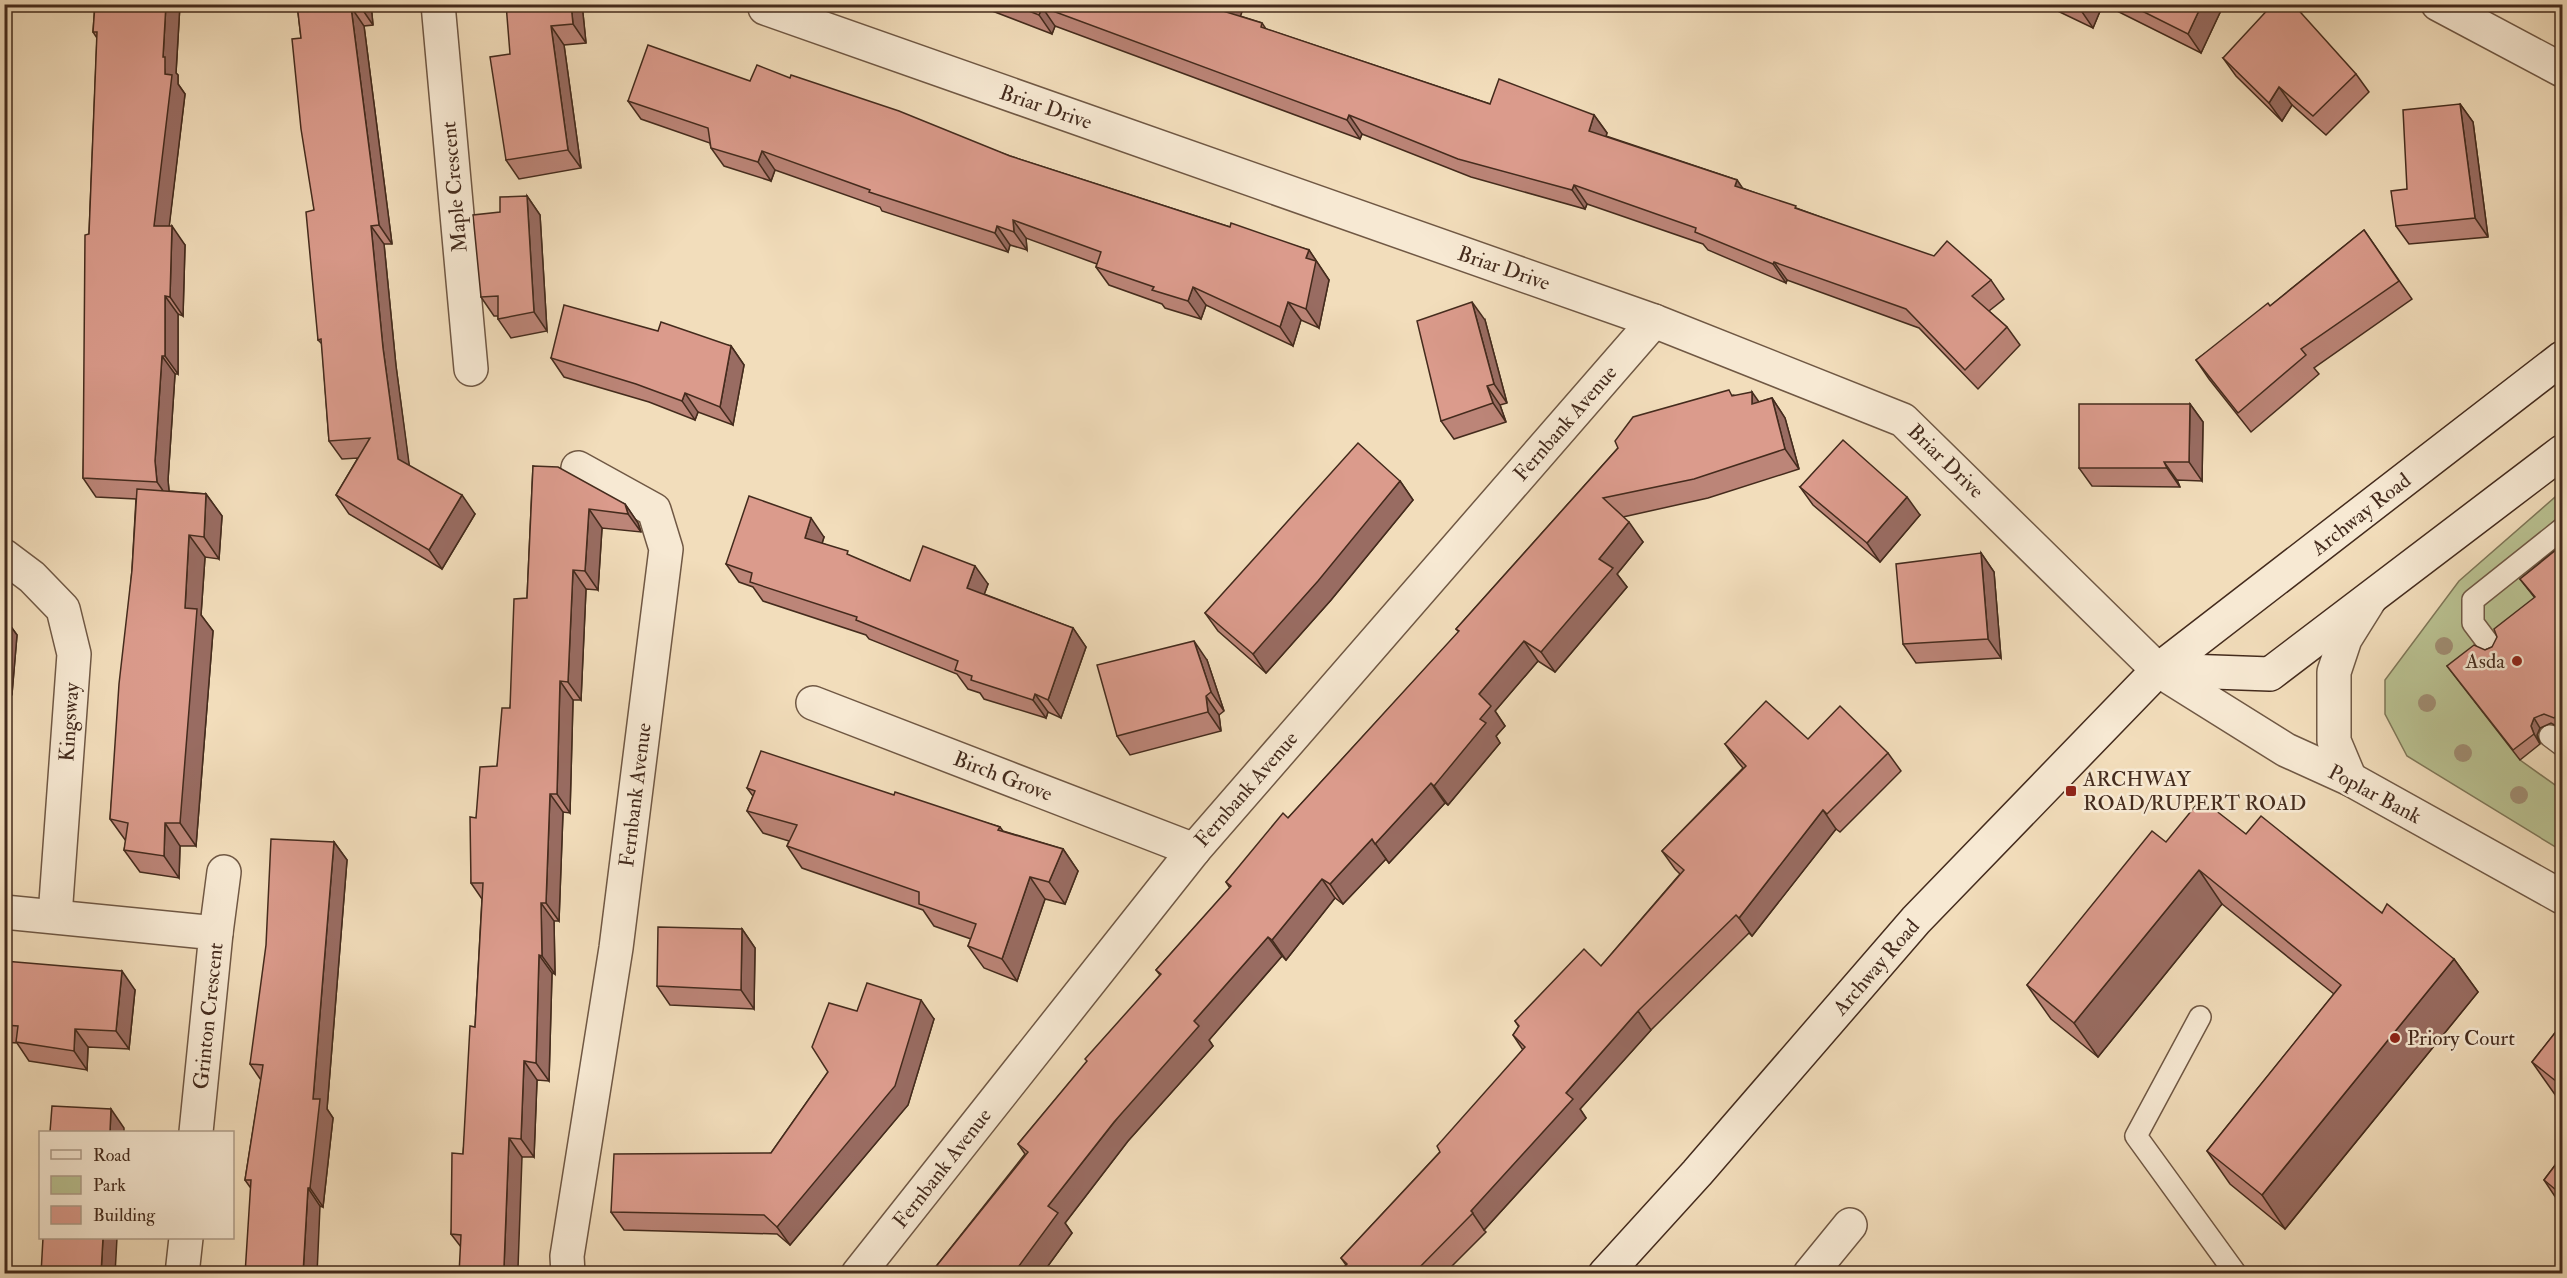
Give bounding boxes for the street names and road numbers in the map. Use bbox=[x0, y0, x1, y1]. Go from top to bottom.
street label: Briar Drive bbox=[996, 79, 1096, 136]
street label: Maple Crescent bbox=[435, 120, 474, 254]
street label: Briar Drive bbox=[1454, 240, 1554, 297]
street label: Fernbank Avenue bbox=[1508, 360, 1623, 487]
street label: Briar Drive bbox=[1902, 418, 1990, 505]
street label: Archway Road bbox=[2305, 467, 2417, 562]
street label: Kingsway bbox=[53, 681, 86, 762]
street label: Fernbank Avenue bbox=[613, 721, 658, 869]
street label: Fernbank Avenue bbox=[1189, 726, 1304, 853]
street label: Birch Grove bbox=[949, 745, 1056, 808]
street label: Poplar Bank bbox=[2323, 759, 2426, 830]
street label: Archway Road bbox=[1826, 913, 1926, 1022]
street label: Grinton Crescent bbox=[187, 941, 230, 1091]
street label: Fernbank Avenue bbox=[887, 1103, 998, 1234]

